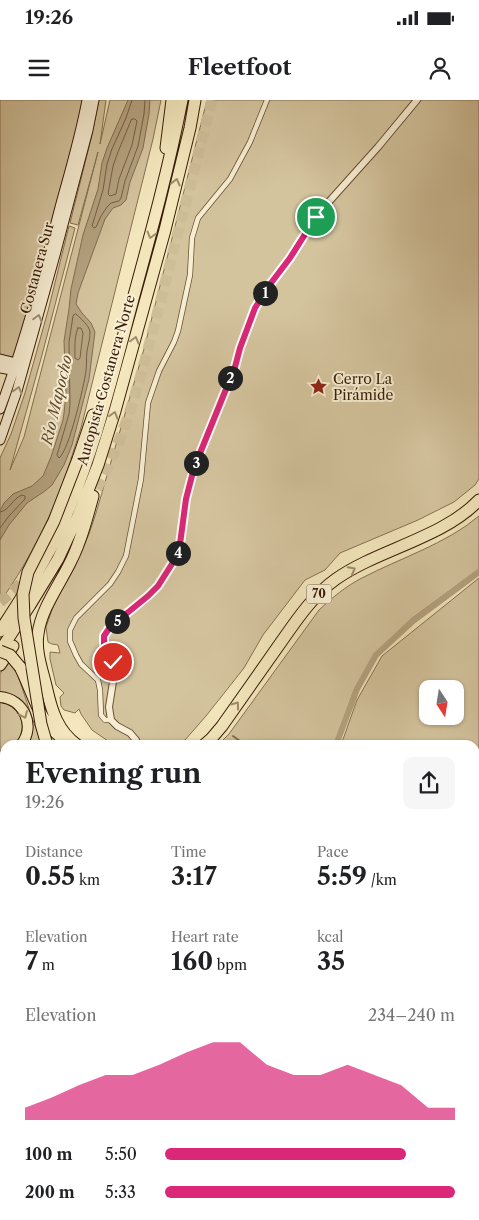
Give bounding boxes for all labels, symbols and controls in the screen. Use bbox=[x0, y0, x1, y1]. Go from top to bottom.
text: 19:26 bbox=[25, 6, 73, 29]
icon: menu bbox=[25, 54, 53, 82]
text: Fleetfoot bbox=[188, 54, 291, 81]
icon: person bbox=[426, 54, 454, 82]
one-way arrow bbox=[170, 178, 181, 187]
pin bbox=[295, 196, 337, 238]
icon: arrive bbox=[302, 203, 330, 231]
street label: Costanera Sur bbox=[16, 220, 58, 316]
one-way arrow bbox=[146, 230, 156, 238]
pin: 1 bbox=[252, 280, 278, 306]
text: 1 bbox=[262, 284, 269, 302]
street label: Autopista Costanera Norte bbox=[73, 292, 139, 468]
one-way arrow bbox=[32, 313, 43, 322]
one-way arrow bbox=[129, 336, 139, 345]
water label: Río Mapocho bbox=[37, 353, 76, 448]
pin: 2 bbox=[218, 366, 242, 390]
text: 2 bbox=[226, 369, 235, 387]
place label: Cerro La Pirámide bbox=[333, 370, 394, 404]
place icon: Cerro La Pirámide bbox=[309, 377, 329, 397]
one-way arrow bbox=[12, 386, 22, 395]
one-way arrow bbox=[108, 412, 118, 420]
pin: 3 bbox=[184, 450, 208, 476]
text: 3 bbox=[193, 454, 200, 472]
pin: 4 bbox=[166, 540, 190, 566]
text: 4 bbox=[174, 544, 183, 562]
one-way arrow bbox=[347, 566, 356, 576]
road number: 70 bbox=[306, 584, 332, 604]
pin: 5 bbox=[104, 608, 130, 634]
text: 5 bbox=[114, 612, 121, 630]
pin bbox=[92, 641, 134, 683]
icon: check bbox=[99, 648, 127, 676]
north arrow bbox=[419, 680, 464, 725]
map controls bbox=[419, 680, 464, 725]
one-way arrow bbox=[231, 702, 239, 711]
one-way arrow bbox=[18, 710, 29, 719]
text: Evening run bbox=[25, 756, 201, 790]
button: share bbox=[403, 757, 455, 809]
text: 19:26 bbox=[25, 792, 64, 812]
text: Distance bbox=[25, 843, 83, 861]
text: Time bbox=[171, 843, 206, 861]
text: Pace bbox=[317, 843, 349, 861]
text: 0.55 bbox=[25, 861, 75, 892]
text: 3:17 bbox=[171, 861, 217, 892]
text: 5:59 bbox=[317, 861, 367, 892]
text: km bbox=[75, 871, 100, 889]
text: /km bbox=[367, 871, 397, 889]
text: Elevation bbox=[25, 928, 88, 946]
text: Heart rate bbox=[171, 928, 238, 946]
text: kcal bbox=[317, 928, 343, 946]
text: 7 bbox=[25, 946, 38, 977]
text: 160 bbox=[171, 946, 213, 977]
text: 35 bbox=[317, 946, 345, 977]
text: m bbox=[38, 956, 55, 974]
text: bpm bbox=[213, 956, 247, 974]
text: Elevation bbox=[25, 1005, 96, 1025]
text: 234–240 m bbox=[368, 1005, 455, 1025]
text: 100 m bbox=[25, 1144, 72, 1164]
text: 5:50 bbox=[105, 1144, 137, 1164]
text: 200 m bbox=[25, 1182, 75, 1202]
text: 5:33 bbox=[105, 1182, 136, 1202]

